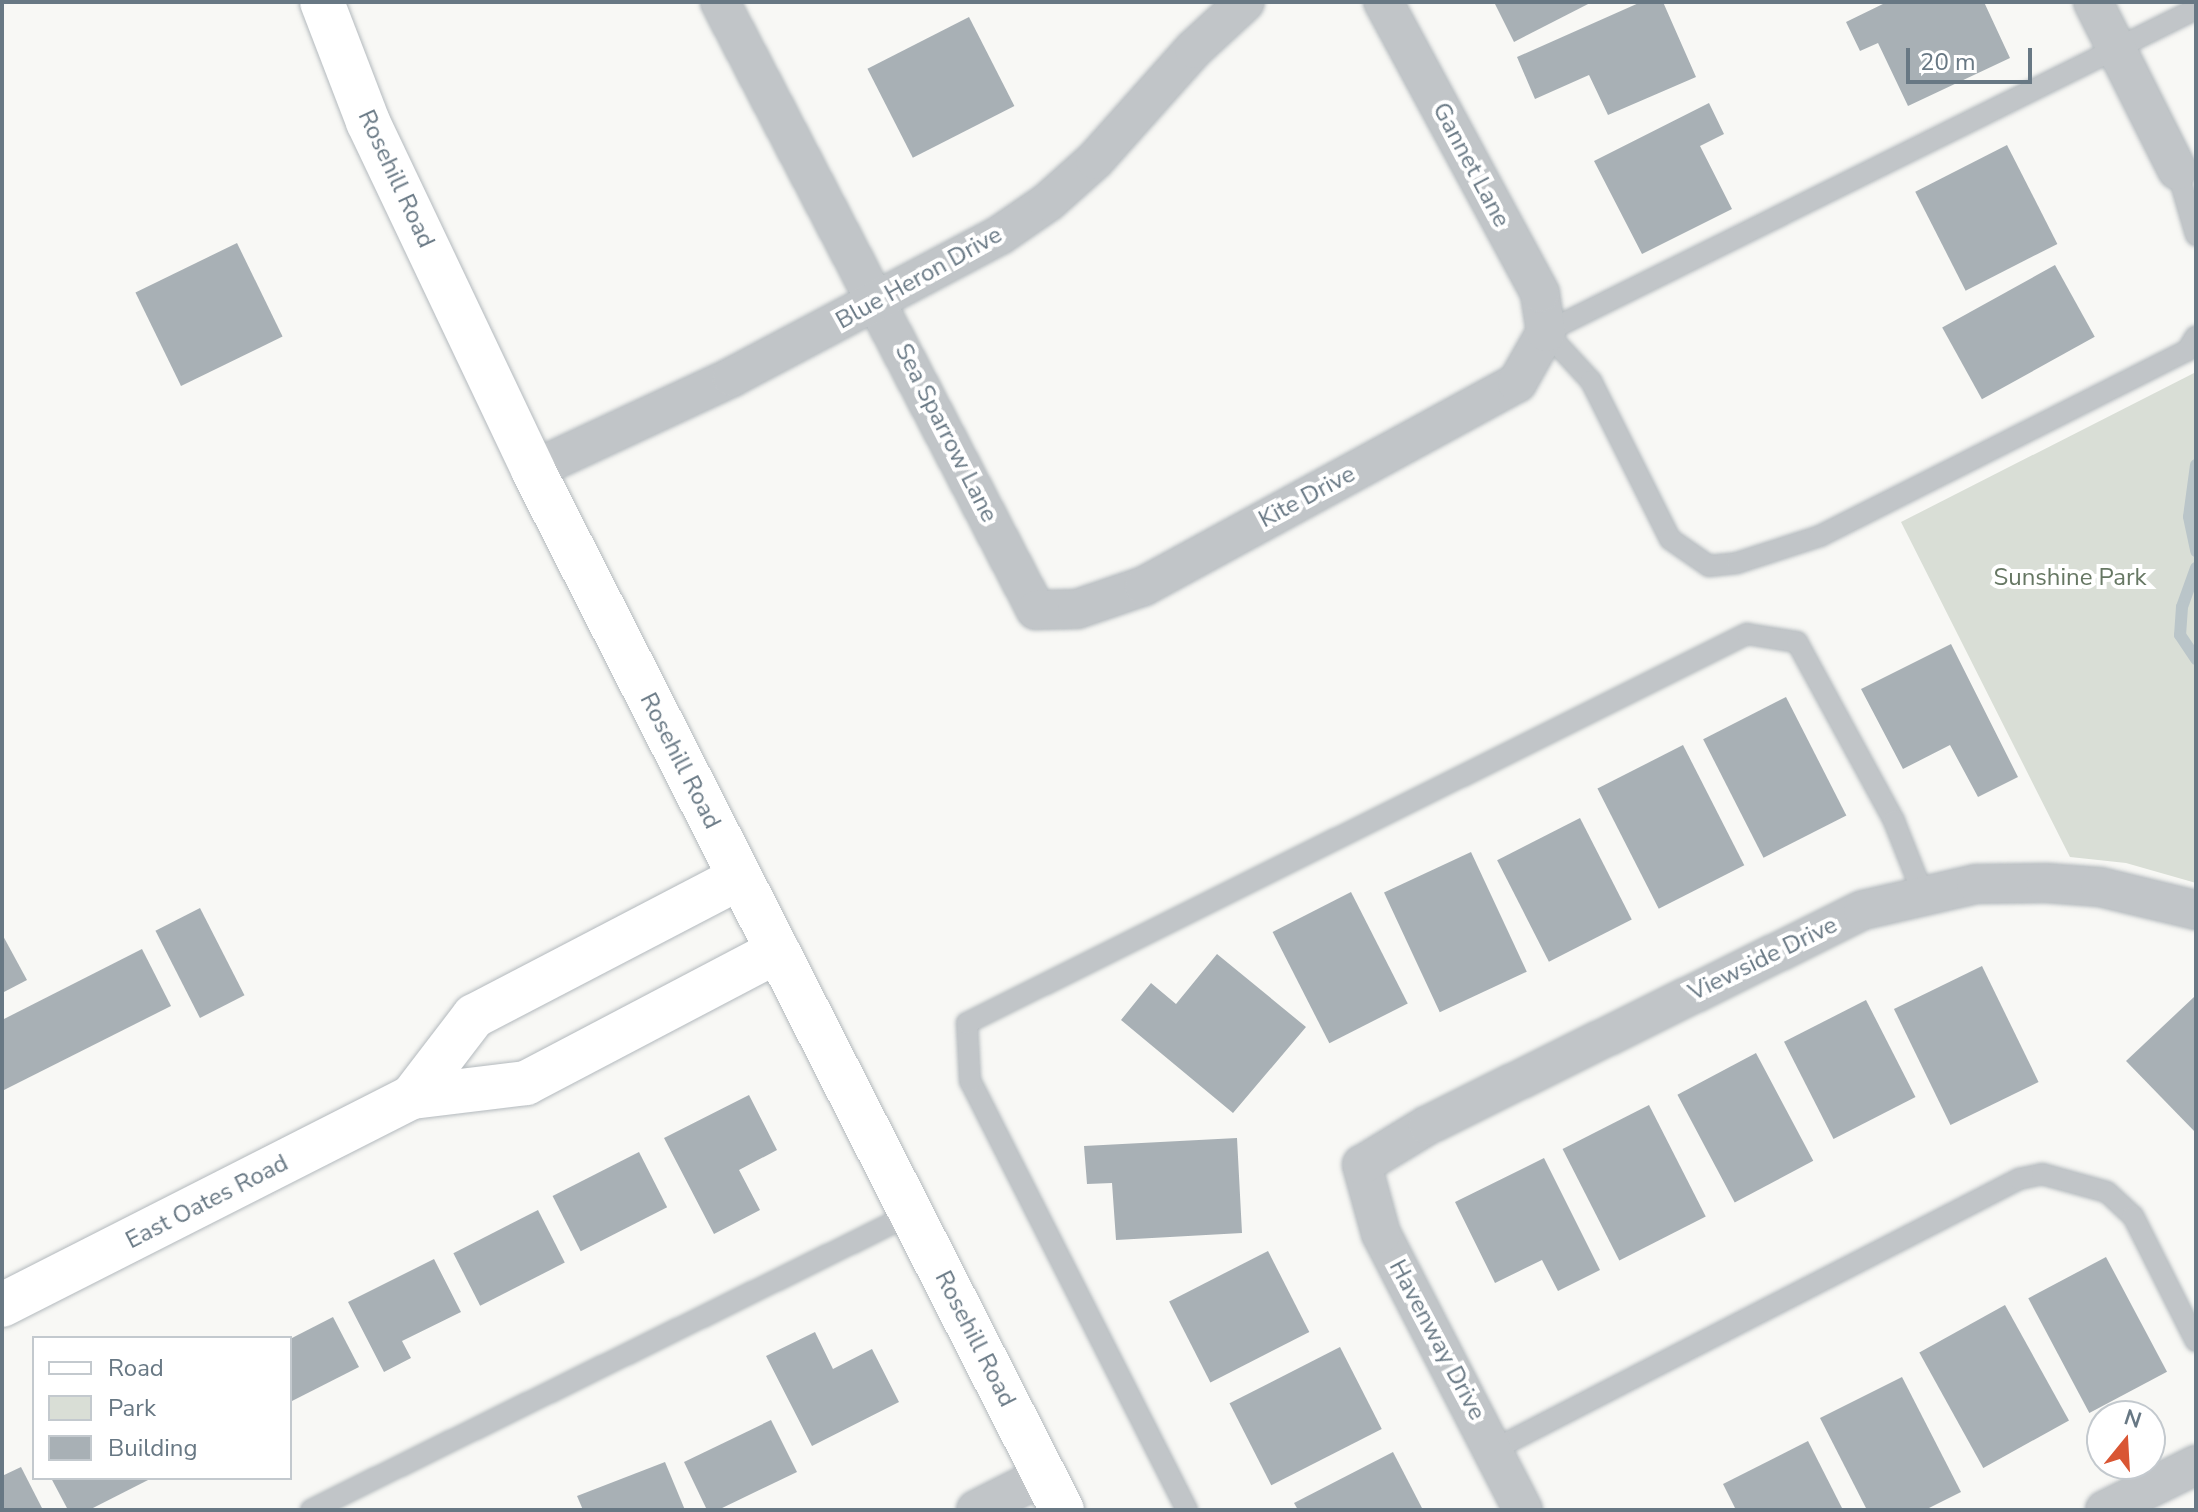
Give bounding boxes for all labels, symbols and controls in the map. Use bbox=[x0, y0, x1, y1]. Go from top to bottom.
scale bar bbox=[1910, 32, 2036, 82]
text: 20 m bbox=[1920, 46, 1976, 78]
street label: Gannet Lane bbox=[1426, 98, 1516, 232]
street label: Rosehill Road bbox=[351, 105, 441, 253]
street label: Blue Heron Drive bbox=[831, 220, 1007, 336]
street label: Sea Sparrow Lane bbox=[889, 339, 1003, 527]
street label: Kite Drive bbox=[1254, 460, 1360, 534]
park label: Sunshine Park bbox=[1993, 564, 2147, 592]
street label: Rosehill Road bbox=[633, 688, 727, 834]
street label: Viewside Drive bbox=[1684, 911, 1842, 1007]
street label: East Oates Road bbox=[121, 1149, 293, 1255]
street label: Havenway Drive bbox=[1383, 1255, 1491, 1425]
street label: Rosehill Road bbox=[928, 1266, 1022, 1412]
legend bbox=[32, 1336, 292, 1480]
text: Road bbox=[108, 1352, 164, 1384]
text: Park bbox=[108, 1392, 156, 1424]
north arrow bbox=[2086, 1400, 2166, 1480]
text: N bbox=[2120, 1402, 2145, 1436]
text: Building bbox=[108, 1432, 198, 1464]

